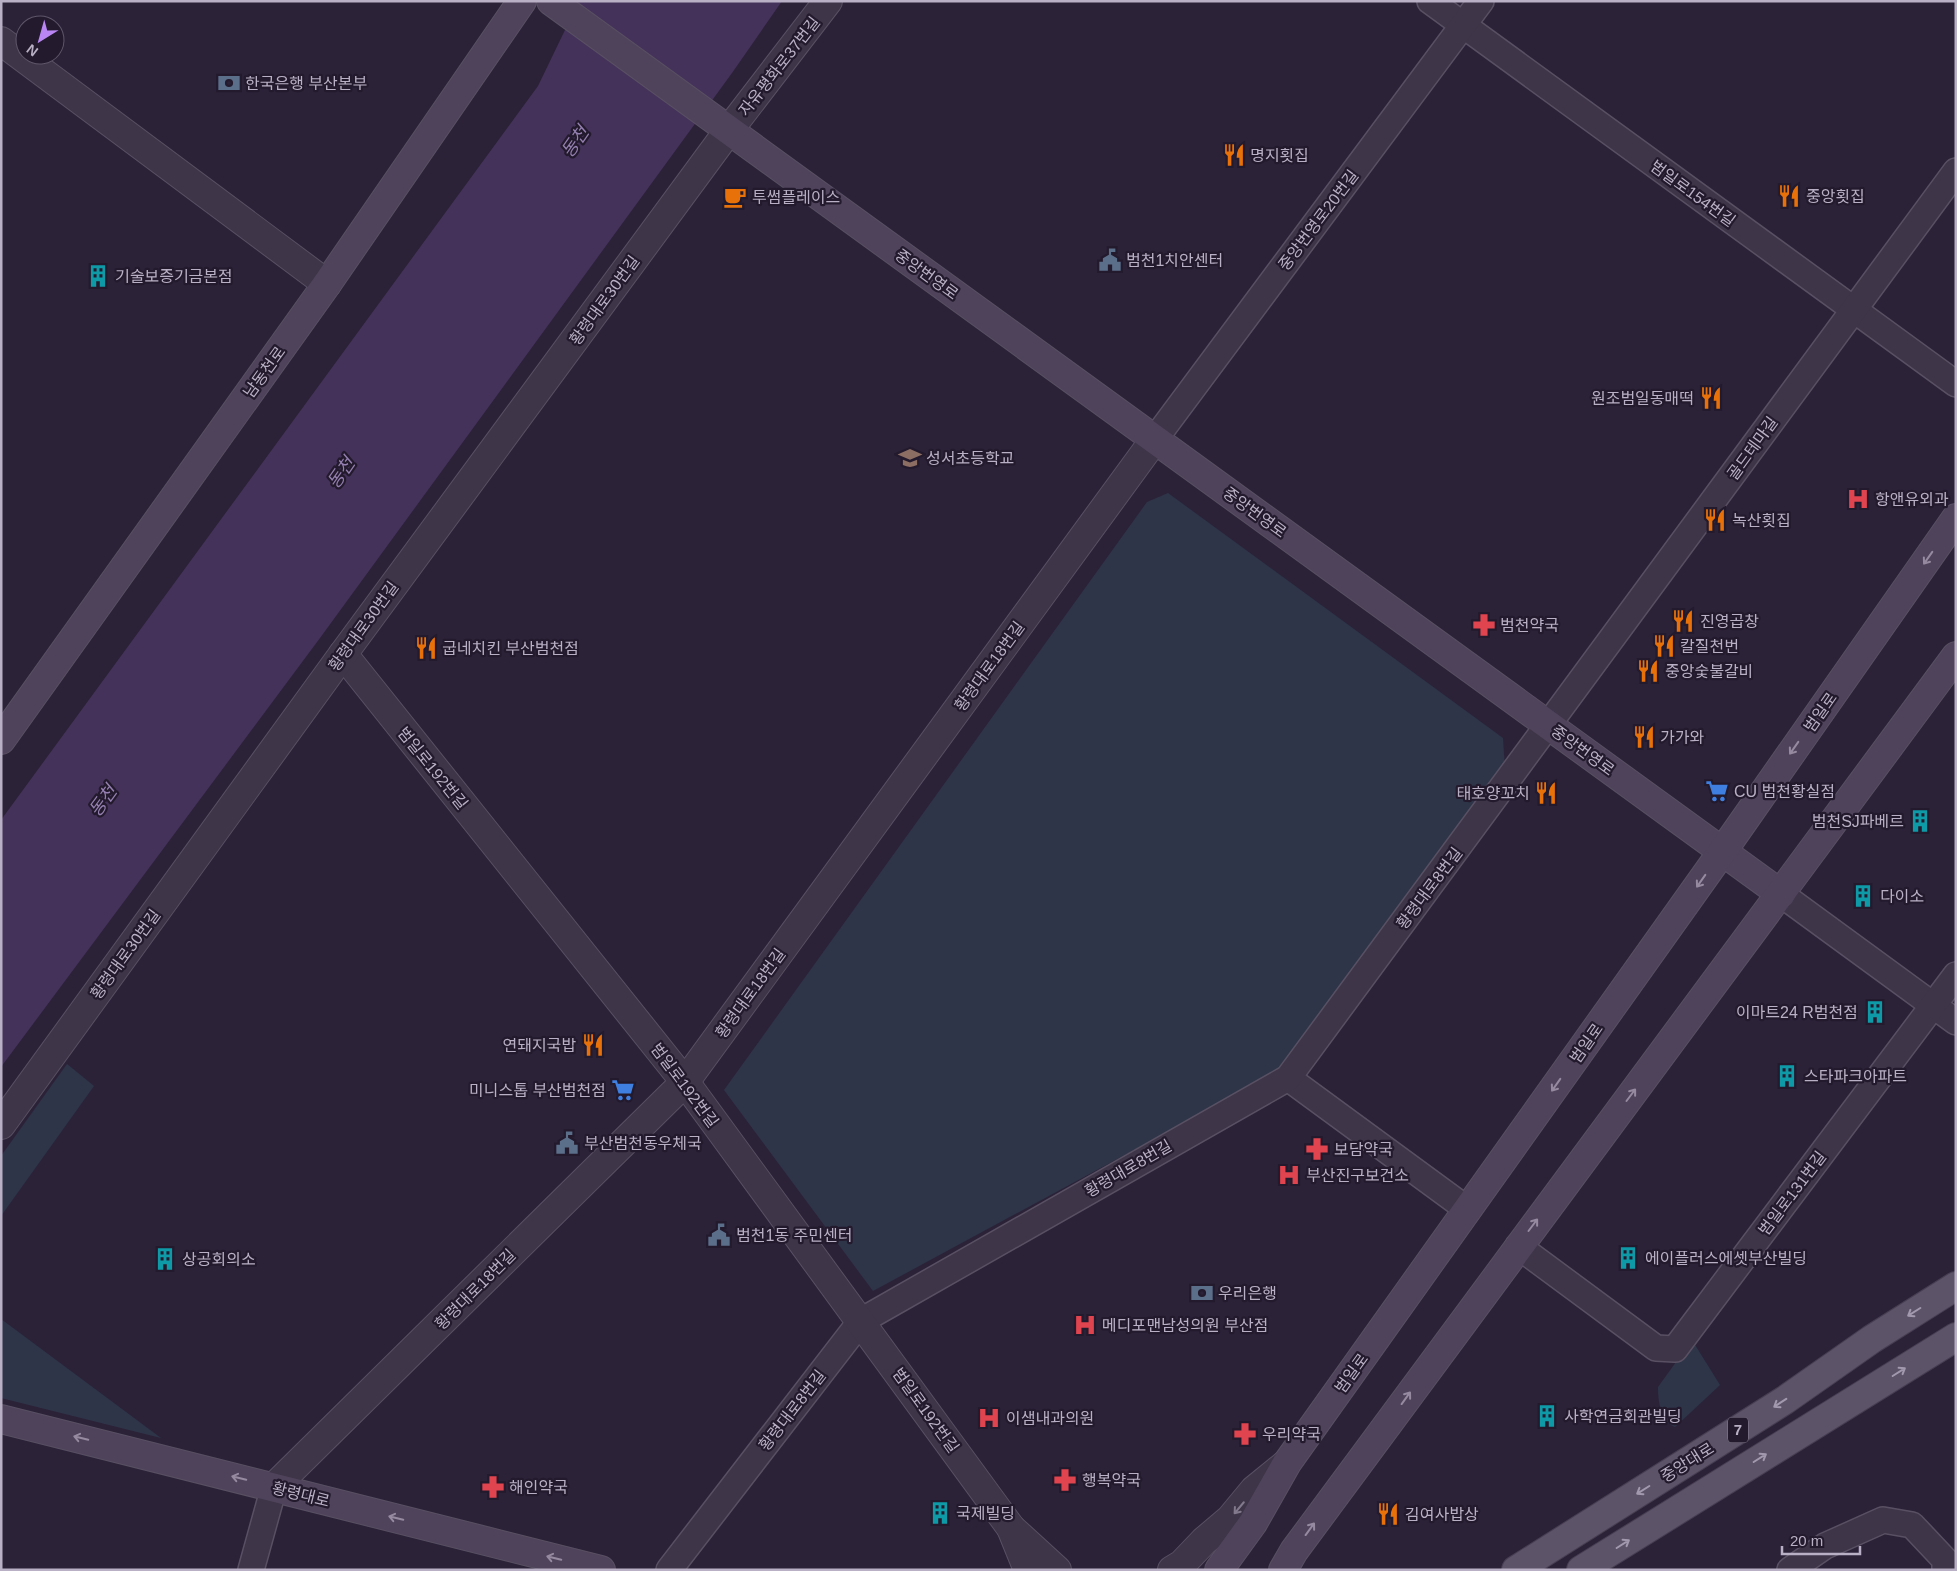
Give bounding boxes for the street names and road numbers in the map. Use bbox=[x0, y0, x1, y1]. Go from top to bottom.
street label: 자유평화로37번길 bbox=[735, 13, 823, 119]
street label: 범일로154번길 bbox=[1647, 157, 1738, 230]
street label: 중앙번영로20번길 bbox=[1275, 167, 1362, 274]
street label: 중앙번영로 bbox=[892, 246, 962, 303]
street label: 황령대로30번길 bbox=[566, 252, 642, 348]
street label: 남동천로 bbox=[240, 343, 289, 401]
street label: 골드테마길 bbox=[1724, 414, 1781, 483]
street label: 중앙번영로 bbox=[1220, 484, 1290, 541]
street label: 황령대로30번길 bbox=[325, 578, 401, 674]
street label: 황령대로18번길 bbox=[951, 618, 1027, 714]
street label: 범일로 bbox=[1801, 689, 1840, 735]
street label: 중앙번영로 bbox=[1548, 722, 1618, 779]
street label: 범일로192번길 bbox=[394, 724, 471, 813]
street label: 황령대로8번길 bbox=[1393, 844, 1465, 932]
street label: 황령대로30번길 bbox=[87, 906, 163, 1002]
street label: 황령대로18번길 bbox=[712, 945, 788, 1041]
street label: 범일로 bbox=[1567, 1020, 1606, 1066]
street label: 범일로192번길 bbox=[648, 1040, 722, 1130]
street label: 황령대로8번길 bbox=[1082, 1137, 1175, 1200]
street label: 범일로131번길 bbox=[1755, 1148, 1829, 1238]
street label: 황령대로18번길 bbox=[432, 1246, 519, 1333]
street label: 범일로 bbox=[1332, 1350, 1371, 1396]
street label: 범일로192번길 bbox=[889, 1365, 962, 1456]
street label: 황령대로8번길 bbox=[756, 1367, 829, 1454]
road number: 7 bbox=[1728, 1418, 1748, 1442]
street label: 중앙대로 bbox=[1658, 1439, 1717, 1485]
street label: 황령대로 bbox=[270, 1479, 332, 1510]

